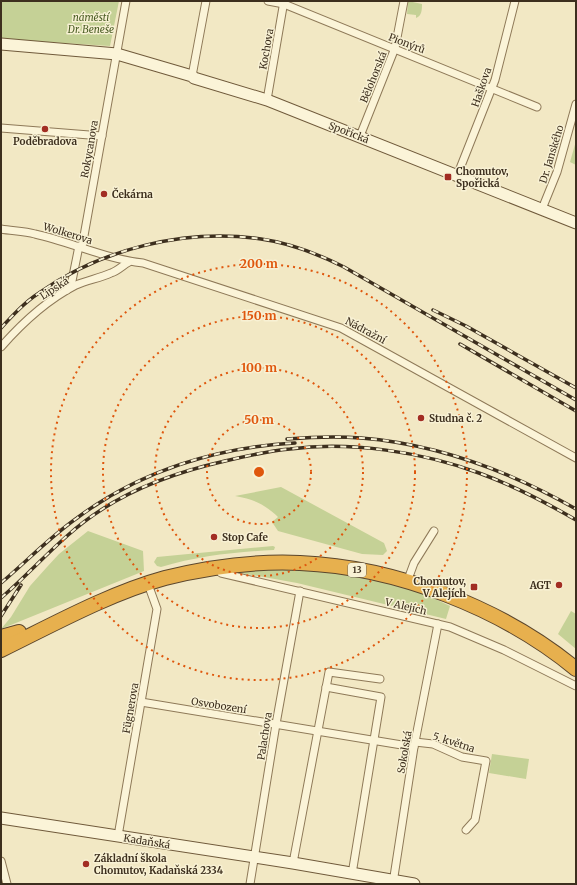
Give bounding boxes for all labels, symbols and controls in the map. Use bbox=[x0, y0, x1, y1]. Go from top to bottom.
park label: náměstí Dr. Beneše bbox=[67, 11, 114, 36]
street label: Kochova bbox=[257, 27, 277, 71]
street label: Pionýrů bbox=[387, 31, 427, 56]
street label: Bělohorská bbox=[357, 49, 390, 105]
street label: Haškova bbox=[469, 65, 495, 109]
street label: Rokycanova bbox=[78, 119, 101, 179]
street label: Spořická bbox=[327, 119, 372, 146]
street label: Dr. Janského bbox=[536, 123, 567, 185]
marker: Poděbradova bbox=[40, 124, 50, 134]
place label: Poděbradova bbox=[13, 135, 77, 148]
place label: Chomutov, Spořická bbox=[456, 165, 509, 190]
marker: Chomutov, Spořická bbox=[443, 172, 453, 182]
place label: Čekárna bbox=[112, 187, 153, 201]
marker: Čekárna bbox=[99, 189, 109, 199]
street label: Wolkerova bbox=[41, 220, 95, 247]
text: 200 m bbox=[240, 256, 278, 271]
street label: Lipská bbox=[37, 274, 72, 303]
text: 150 m bbox=[242, 308, 277, 323]
street label: Nádražní bbox=[343, 314, 389, 347]
text: 100 m bbox=[241, 360, 277, 375]
text: 50 m bbox=[244, 412, 274, 427]
place label: Studna č. 2 bbox=[429, 412, 482, 425]
marker: Studna č. 2 bbox=[416, 413, 426, 423]
centre of rings bbox=[252, 465, 266, 479]
place label: Stop Cafe bbox=[222, 531, 268, 544]
marker: Stop Cafe bbox=[209, 532, 219, 542]
road number: 13 bbox=[348, 563, 366, 577]
place label: Chomutov, V Alejích bbox=[413, 575, 466, 600]
place label: AGT bbox=[529, 579, 551, 592]
marker: AGT bbox=[554, 580, 564, 590]
marker: Chomutov, V Alejích bbox=[469, 582, 479, 592]
street label: V Alejích bbox=[383, 595, 428, 618]
street label: Fügnerova bbox=[120, 681, 141, 734]
street label: Osvobození bbox=[190, 695, 248, 716]
street label: Palachova bbox=[254, 710, 275, 761]
street label: Sokolská bbox=[394, 729, 415, 775]
street label: 5. května bbox=[431, 730, 477, 756]
street label: Kadaňská bbox=[123, 831, 172, 852]
place label: Základní škola Chomutov, Kadaňská 2334 bbox=[94, 852, 224, 877]
marker: Základní škola Chomutov, Kadaňská 2334 bbox=[81, 859, 91, 869]

